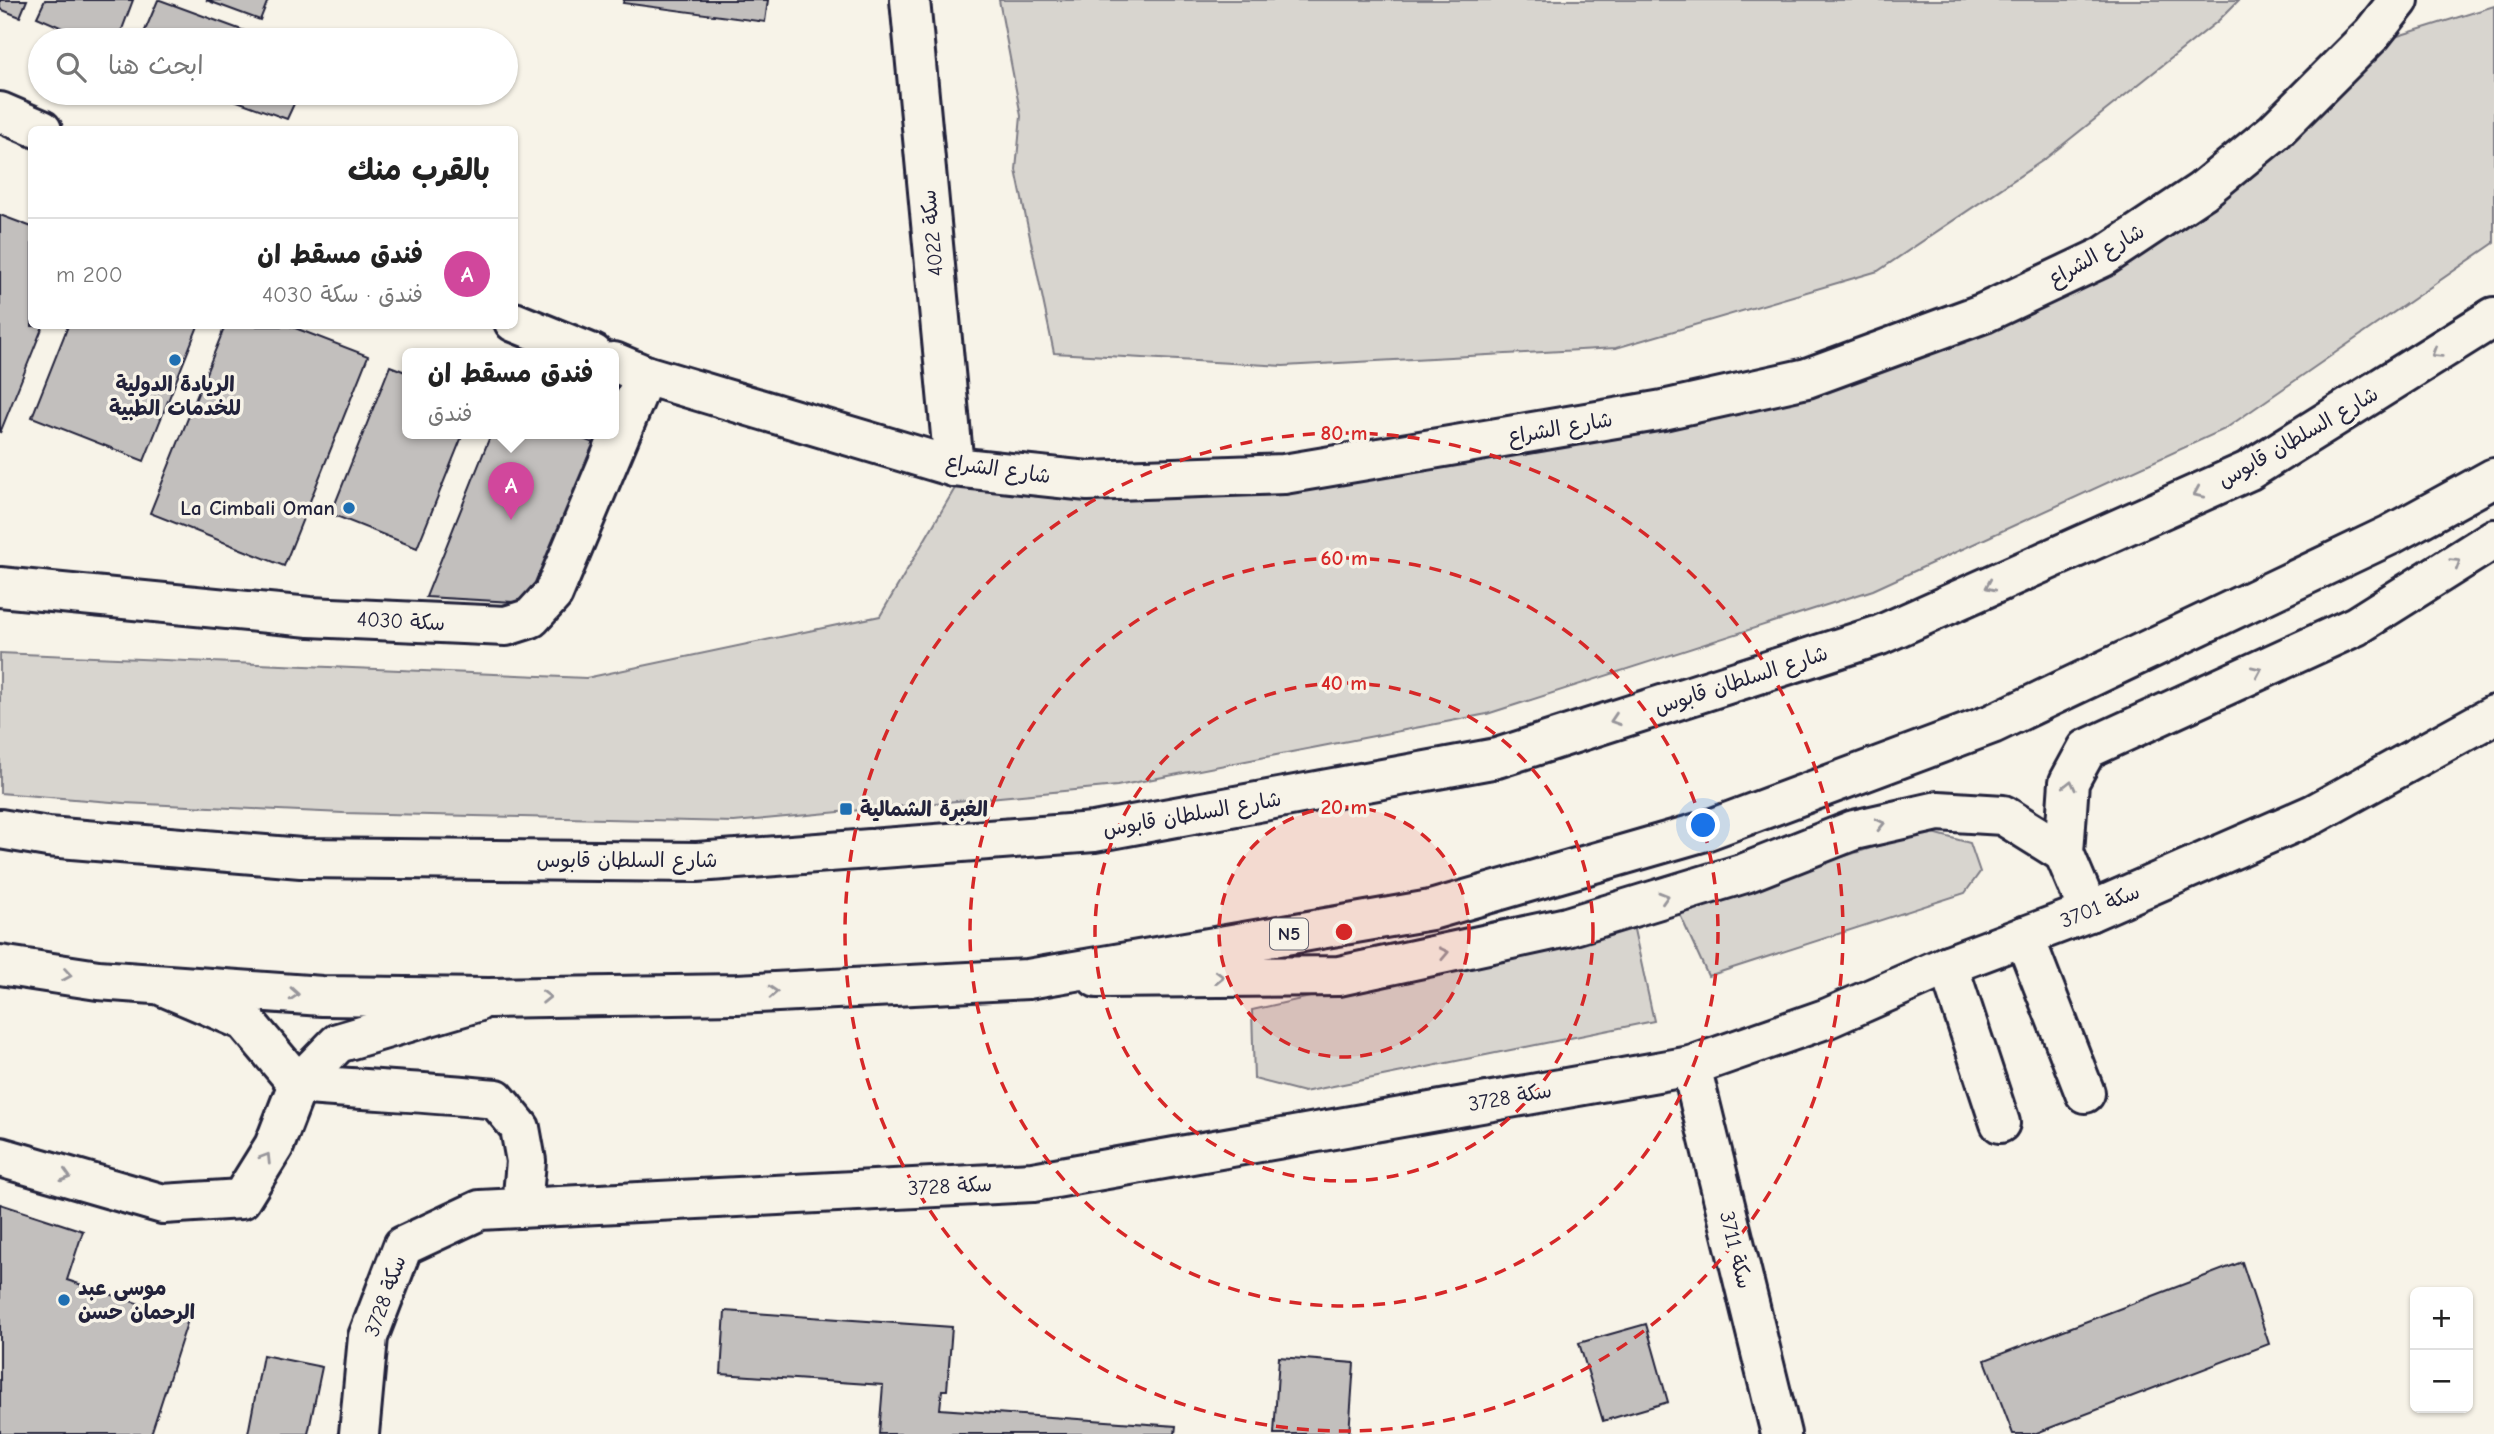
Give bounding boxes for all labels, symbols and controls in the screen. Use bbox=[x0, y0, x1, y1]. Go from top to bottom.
search box bbox=[28, 28, 518, 105]
icon: search bbox=[52, 48, 90, 86]
text: ابحث هنا bbox=[108, 51, 204, 81]
text: بالقرب منك bbox=[348, 153, 490, 188]
street label: سكة 4022 bbox=[916, 189, 948, 277]
street label: شارع الشراع bbox=[2044, 219, 2150, 294]
text: فندق مسقط ان bbox=[257, 240, 423, 270]
text: 200 m bbox=[56, 261, 123, 288]
text: A bbox=[461, 261, 473, 288]
text: فندق · سكة 4030 bbox=[262, 281, 423, 308]
one-way arrow bbox=[2431, 345, 2444, 358]
popup bbox=[402, 348, 619, 439]
marker: الريادة الدولية للخدمات الطبية bbox=[167, 352, 183, 368]
text: فندق مسقط ان bbox=[428, 359, 593, 389]
place label: الريادة الدولية للخدمات الطبية bbox=[109, 372, 241, 421]
street label: شارع السلطان قابوس bbox=[2214, 381, 2384, 495]
text: فندق bbox=[428, 400, 472, 427]
street label: شارع الشراع bbox=[1506, 407, 1615, 452]
text: 80 m bbox=[1321, 421, 1367, 445]
street label: شارع الشراع bbox=[943, 450, 1052, 491]
pin: A bbox=[488, 462, 534, 520]
one-way arrow bbox=[2193, 485, 2205, 499]
place label: La Cimbali Oman bbox=[180, 496, 335, 520]
marker: La Cimbali Oman bbox=[341, 500, 357, 516]
text: 60 m bbox=[1320, 546, 1368, 570]
one-way arrow bbox=[2449, 558, 2462, 571]
one-way arrow bbox=[1985, 578, 1997, 592]
street label: سكة 4030 bbox=[356, 607, 446, 635]
street label: شارع السلطان قابوس bbox=[1651, 641, 1832, 722]
one-way arrow bbox=[2250, 665, 2262, 679]
text: 40 m bbox=[1321, 671, 1367, 695]
one-way arrow bbox=[1609, 712, 1621, 727]
one-way arrow bbox=[2062, 780, 2077, 792]
street label: شارع السلطان قابوس bbox=[1101, 786, 1284, 844]
text: 20 m bbox=[1321, 795, 1367, 819]
place label: الغبرة الشمالية bbox=[860, 797, 988, 822]
marker: الغبرة الشمالية bbox=[838, 801, 854, 817]
your location bbox=[1686, 808, 1720, 842]
one-way arrow bbox=[1874, 818, 1886, 833]
street label: شارع السلطان قابوس bbox=[537, 848, 717, 875]
street label: سكة 3701 bbox=[2057, 879, 2143, 933]
one-way arrow bbox=[1658, 891, 1670, 906]
road number: N5 bbox=[1270, 918, 1308, 950]
centre of rings bbox=[1332, 920, 1356, 944]
one-way arrow bbox=[1438, 947, 1450, 961]
one-way arrow bbox=[62, 967, 73, 982]
one-way arrow bbox=[1214, 969, 1225, 985]
one-way arrow bbox=[768, 985, 779, 1000]
one-way arrow bbox=[289, 986, 300, 1001]
one-way arrow bbox=[541, 990, 552, 1005]
street label: سكة 3728 bbox=[1466, 1078, 1554, 1116]
one-way arrow bbox=[258, 1153, 271, 1166]
one-way arrow bbox=[59, 1167, 71, 1182]
street label: سكة 3728 bbox=[907, 1172, 993, 1200]
street label: سكة 3711 bbox=[1715, 1209, 1757, 1291]
street label: سكة 3728 bbox=[359, 1252, 411, 1340]
place label: موسى عبد الرحمان حسن bbox=[78, 1276, 195, 1324]
map controls bbox=[2410, 1287, 2473, 1413]
button: + bbox=[2410, 1287, 2473, 1350]
marker: موسى عبد الرحمان حسن bbox=[56, 1292, 72, 1308]
button: − bbox=[2410, 1350, 2473, 1413]

